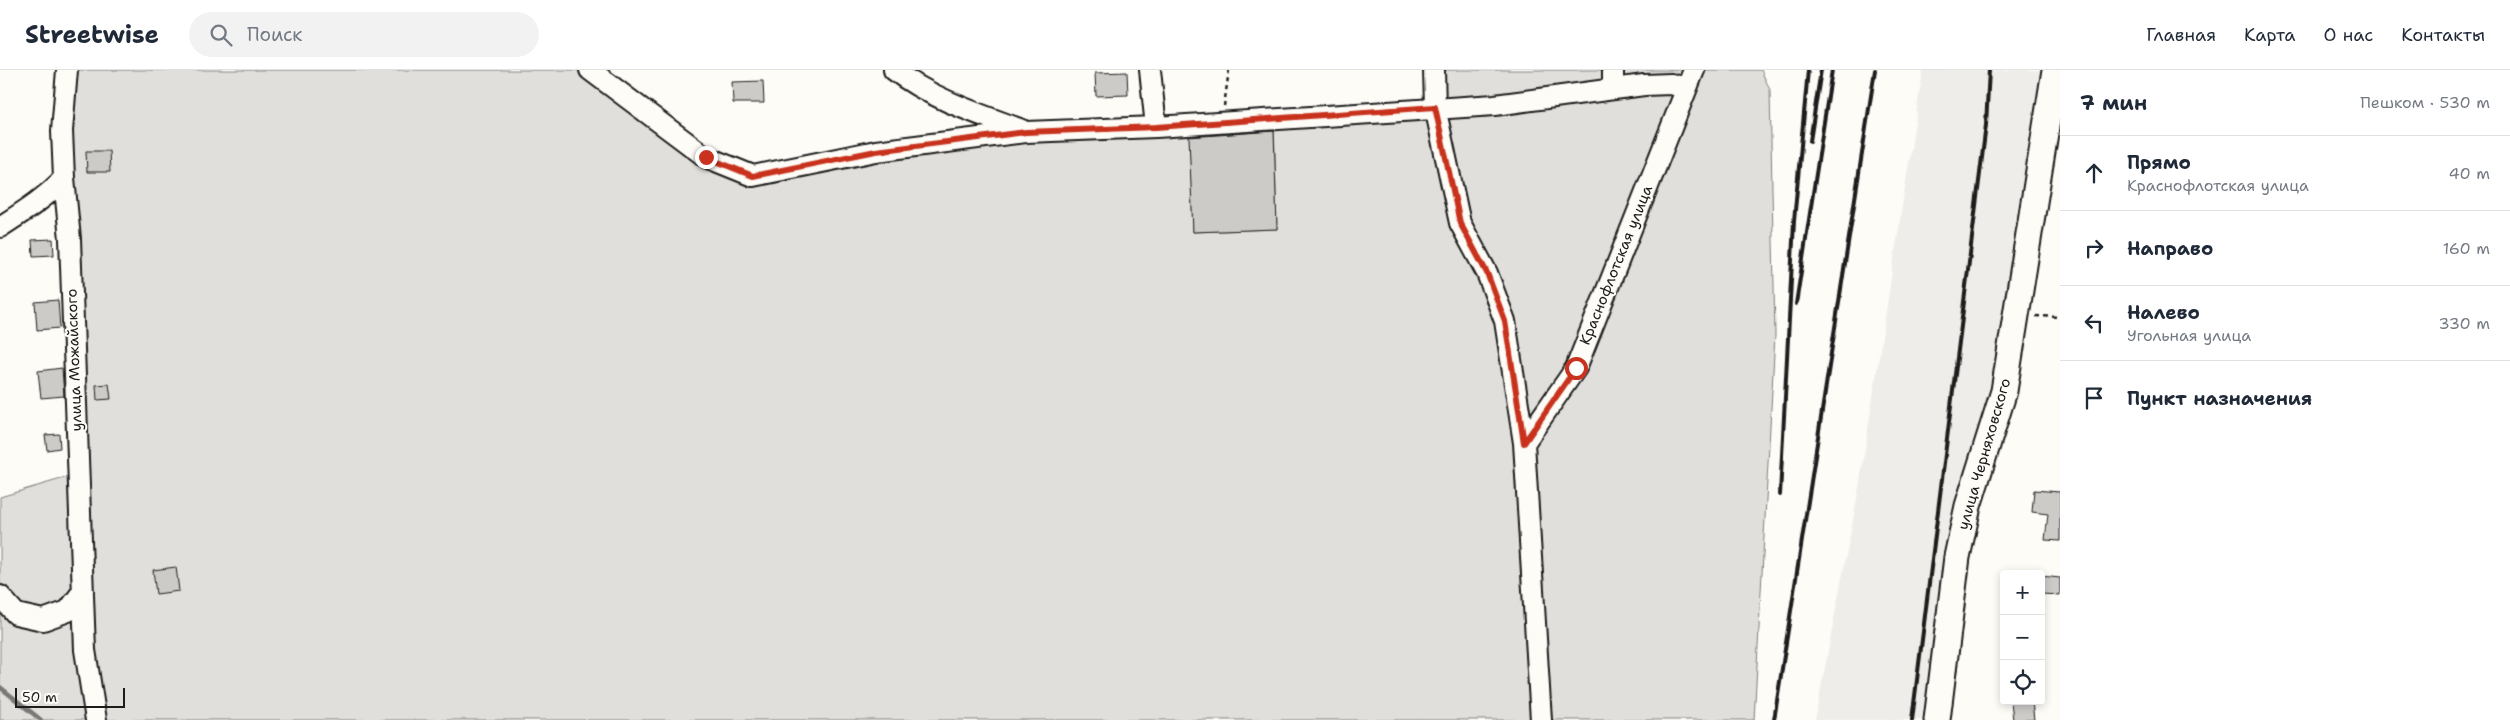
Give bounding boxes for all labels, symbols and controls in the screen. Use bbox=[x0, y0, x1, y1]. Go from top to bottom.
search box bbox=[189, 12, 539, 57]
text: Streetwise bbox=[25, 19, 159, 51]
icon: search bbox=[207, 21, 235, 49]
text: Поиск bbox=[247, 22, 302, 47]
text: Главная bbox=[2146, 23, 2216, 47]
text: Карта bbox=[2244, 23, 2296, 47]
text: О нас bbox=[2324, 23, 2373, 47]
text: Контакты bbox=[2401, 23, 2485, 47]
text: 7 мин bbox=[2080, 89, 2147, 117]
text: Пешком · 530 m bbox=[2360, 92, 2490, 113]
route end bbox=[695, 146, 718, 169]
text: Прямо bbox=[2127, 150, 2191, 175]
icon: ahead bbox=[2080, 159, 2108, 187]
text: 40 m bbox=[2448, 163, 2490, 184]
text: Краснофлотская улица bbox=[2127, 175, 2309, 196]
street label: Краснофлотская улица bbox=[1575, 182, 1657, 348]
icon: right bbox=[2080, 234, 2108, 262]
text: Направо bbox=[2127, 236, 2213, 261]
text: 160 m bbox=[2443, 238, 2490, 259]
street label: улица Можайского bbox=[62, 288, 86, 432]
text: Налево bbox=[2127, 300, 2200, 325]
icon: left bbox=[2080, 309, 2108, 337]
text: 330 m bbox=[2438, 313, 2490, 334]
text: Угольная улица bbox=[2127, 325, 2251, 346]
route start bbox=[1565, 357, 1588, 380]
street label: улица Черняховского bbox=[1953, 376, 2015, 532]
icon: arrive bbox=[2080, 384, 2108, 412]
text: Пункт назначения bbox=[2127, 386, 2312, 411]
map controls bbox=[2000, 570, 2045, 705]
button: + bbox=[2000, 570, 2045, 615]
button: − bbox=[2000, 615, 2045, 660]
button: locate bbox=[2000, 660, 2045, 705]
scale bar bbox=[15, 685, 125, 708]
text: 50 m bbox=[22, 688, 57, 706]

